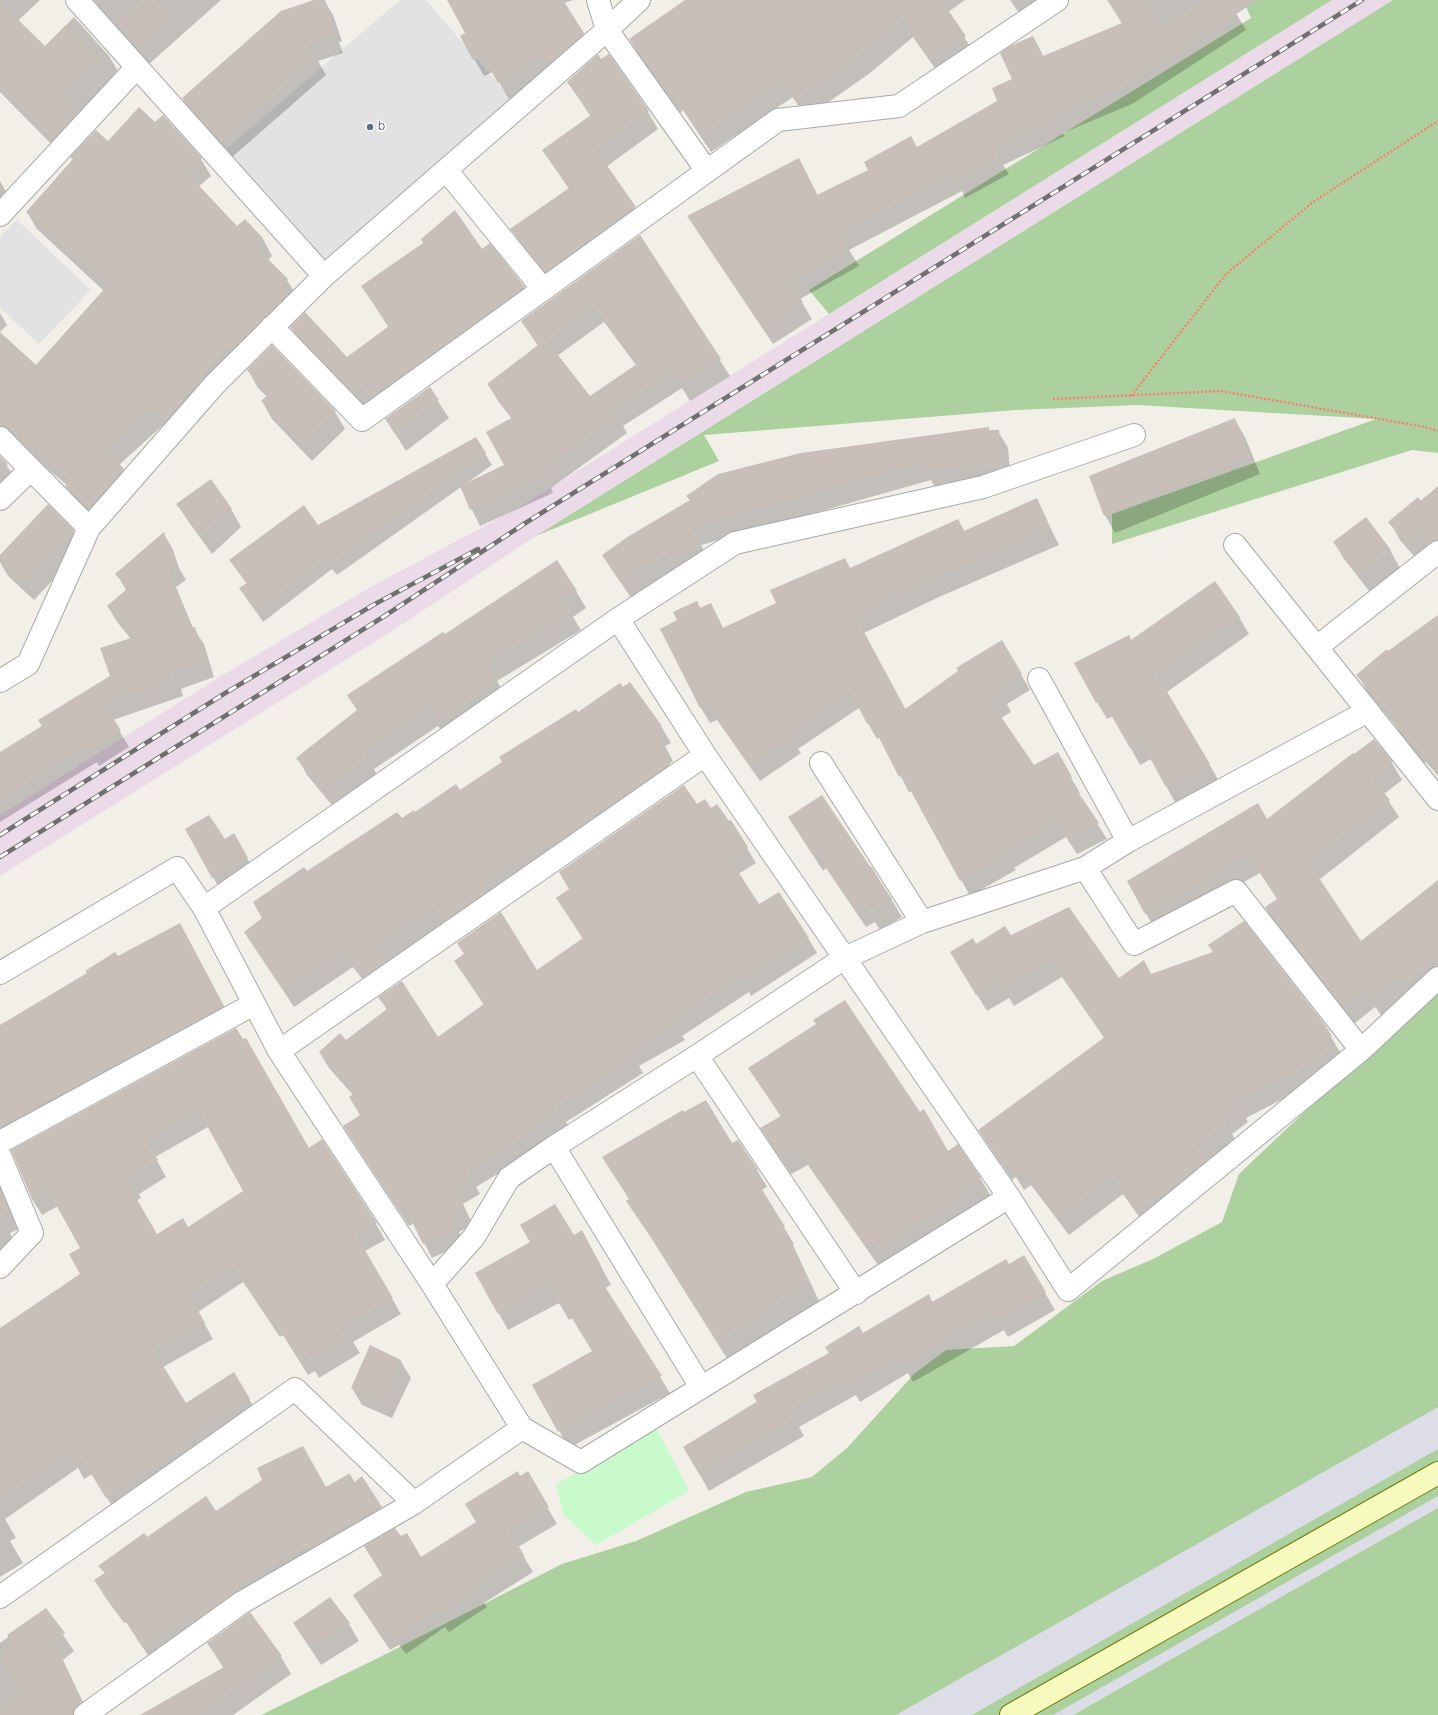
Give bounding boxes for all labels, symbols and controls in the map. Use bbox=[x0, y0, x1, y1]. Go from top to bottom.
place label: b bbox=[378, 120, 385, 134]
marker: b bbox=[365, 122, 375, 132]

